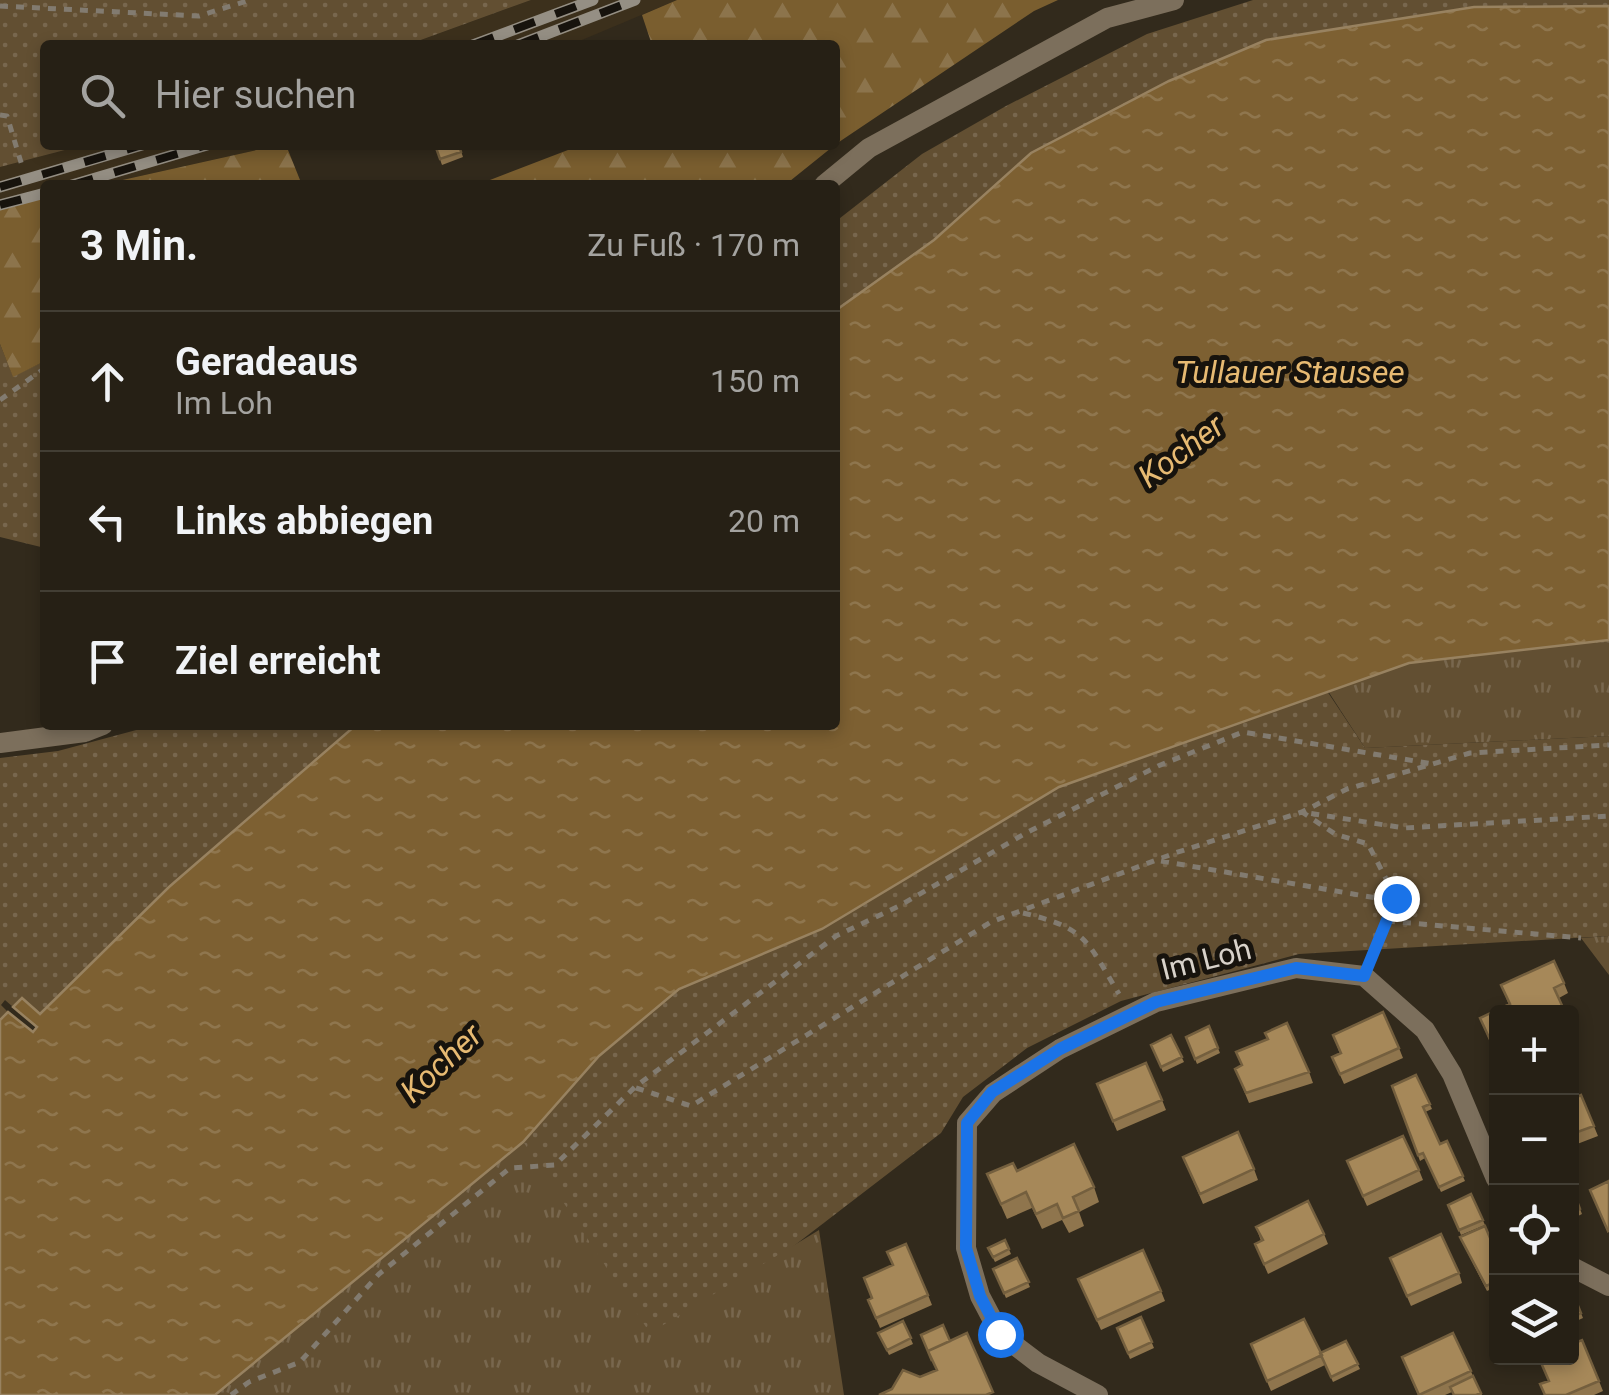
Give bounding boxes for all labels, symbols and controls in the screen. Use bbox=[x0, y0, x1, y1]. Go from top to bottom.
search box bbox=[40, 40, 840, 150]
icon: search bbox=[75, 68, 130, 123]
text: Hier suchen bbox=[155, 73, 356, 117]
text: 3 Min. bbox=[80, 221, 198, 270]
text: Zu Fuß · 170 m bbox=[587, 226, 800, 264]
text: Geradeaus bbox=[175, 340, 358, 384]
water label: Tullauer Stausee bbox=[1175, 353, 1405, 391]
icon: ahead bbox=[80, 354, 135, 409]
text: 150 m bbox=[710, 362, 800, 400]
text: Im Loh bbox=[175, 384, 273, 422]
water label: Kocher bbox=[1131, 406, 1232, 495]
icon: left bbox=[80, 494, 135, 549]
text: Links abbiegen bbox=[175, 499, 433, 543]
text: 20 m bbox=[728, 502, 800, 540]
icon: arrive bbox=[80, 634, 135, 689]
text: Ziel erreicht bbox=[175, 639, 381, 683]
route end bbox=[1374, 876, 1420, 922]
street label: Im Loh bbox=[1157, 931, 1255, 987]
map controls bbox=[1489, 1005, 1579, 1365]
button: + bbox=[1489, 1005, 1579, 1095]
water label: Kocher bbox=[393, 1015, 491, 1110]
button: − bbox=[1489, 1095, 1579, 1185]
button: locate bbox=[1489, 1185, 1579, 1275]
button: layers bbox=[1489, 1275, 1579, 1365]
route start bbox=[978, 1312, 1024, 1358]

